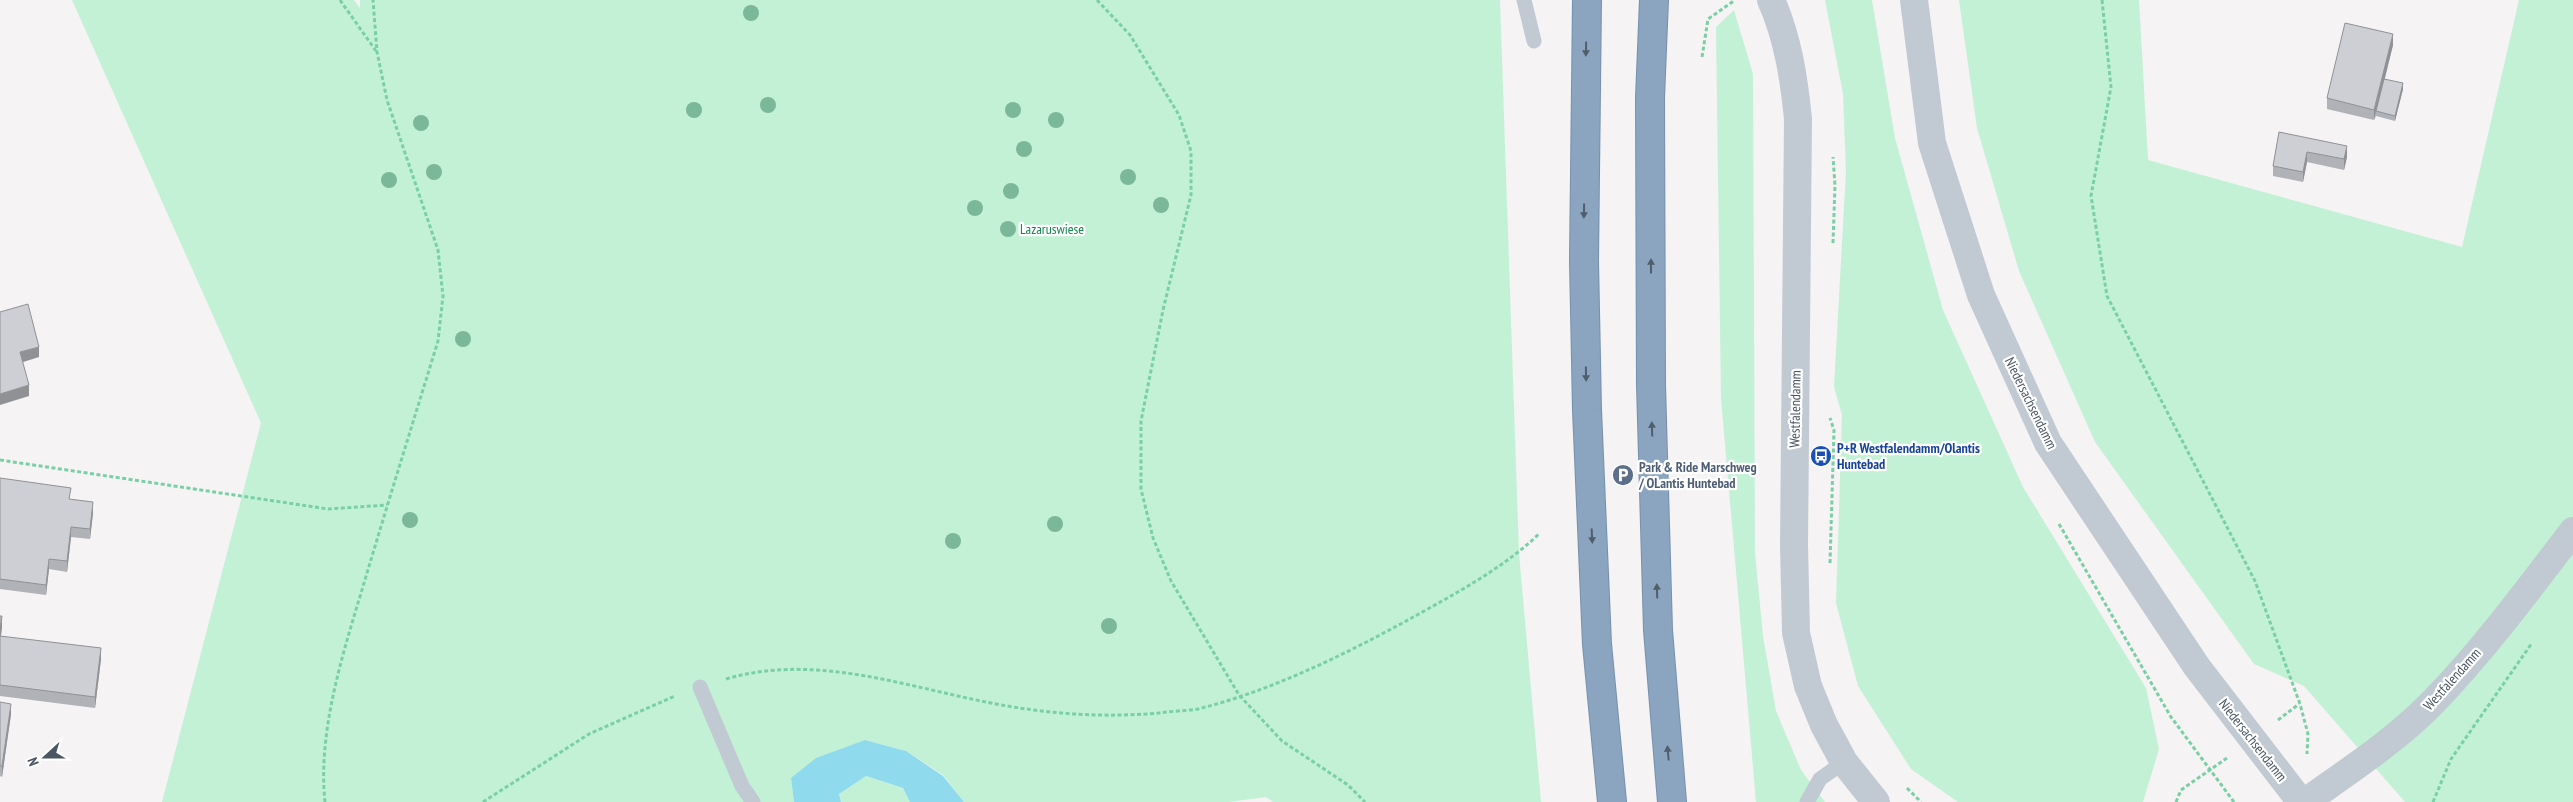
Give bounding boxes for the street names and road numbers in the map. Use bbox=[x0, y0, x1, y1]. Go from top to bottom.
street label: Niedersachsendamm bbox=[2001, 354, 2061, 452]
street label: Westfalendamm bbox=[1785, 370, 1805, 448]
street label: Westfalendamm bbox=[2419, 644, 2485, 714]
street label: Niedersachsendamm bbox=[2215, 695, 2291, 785]

